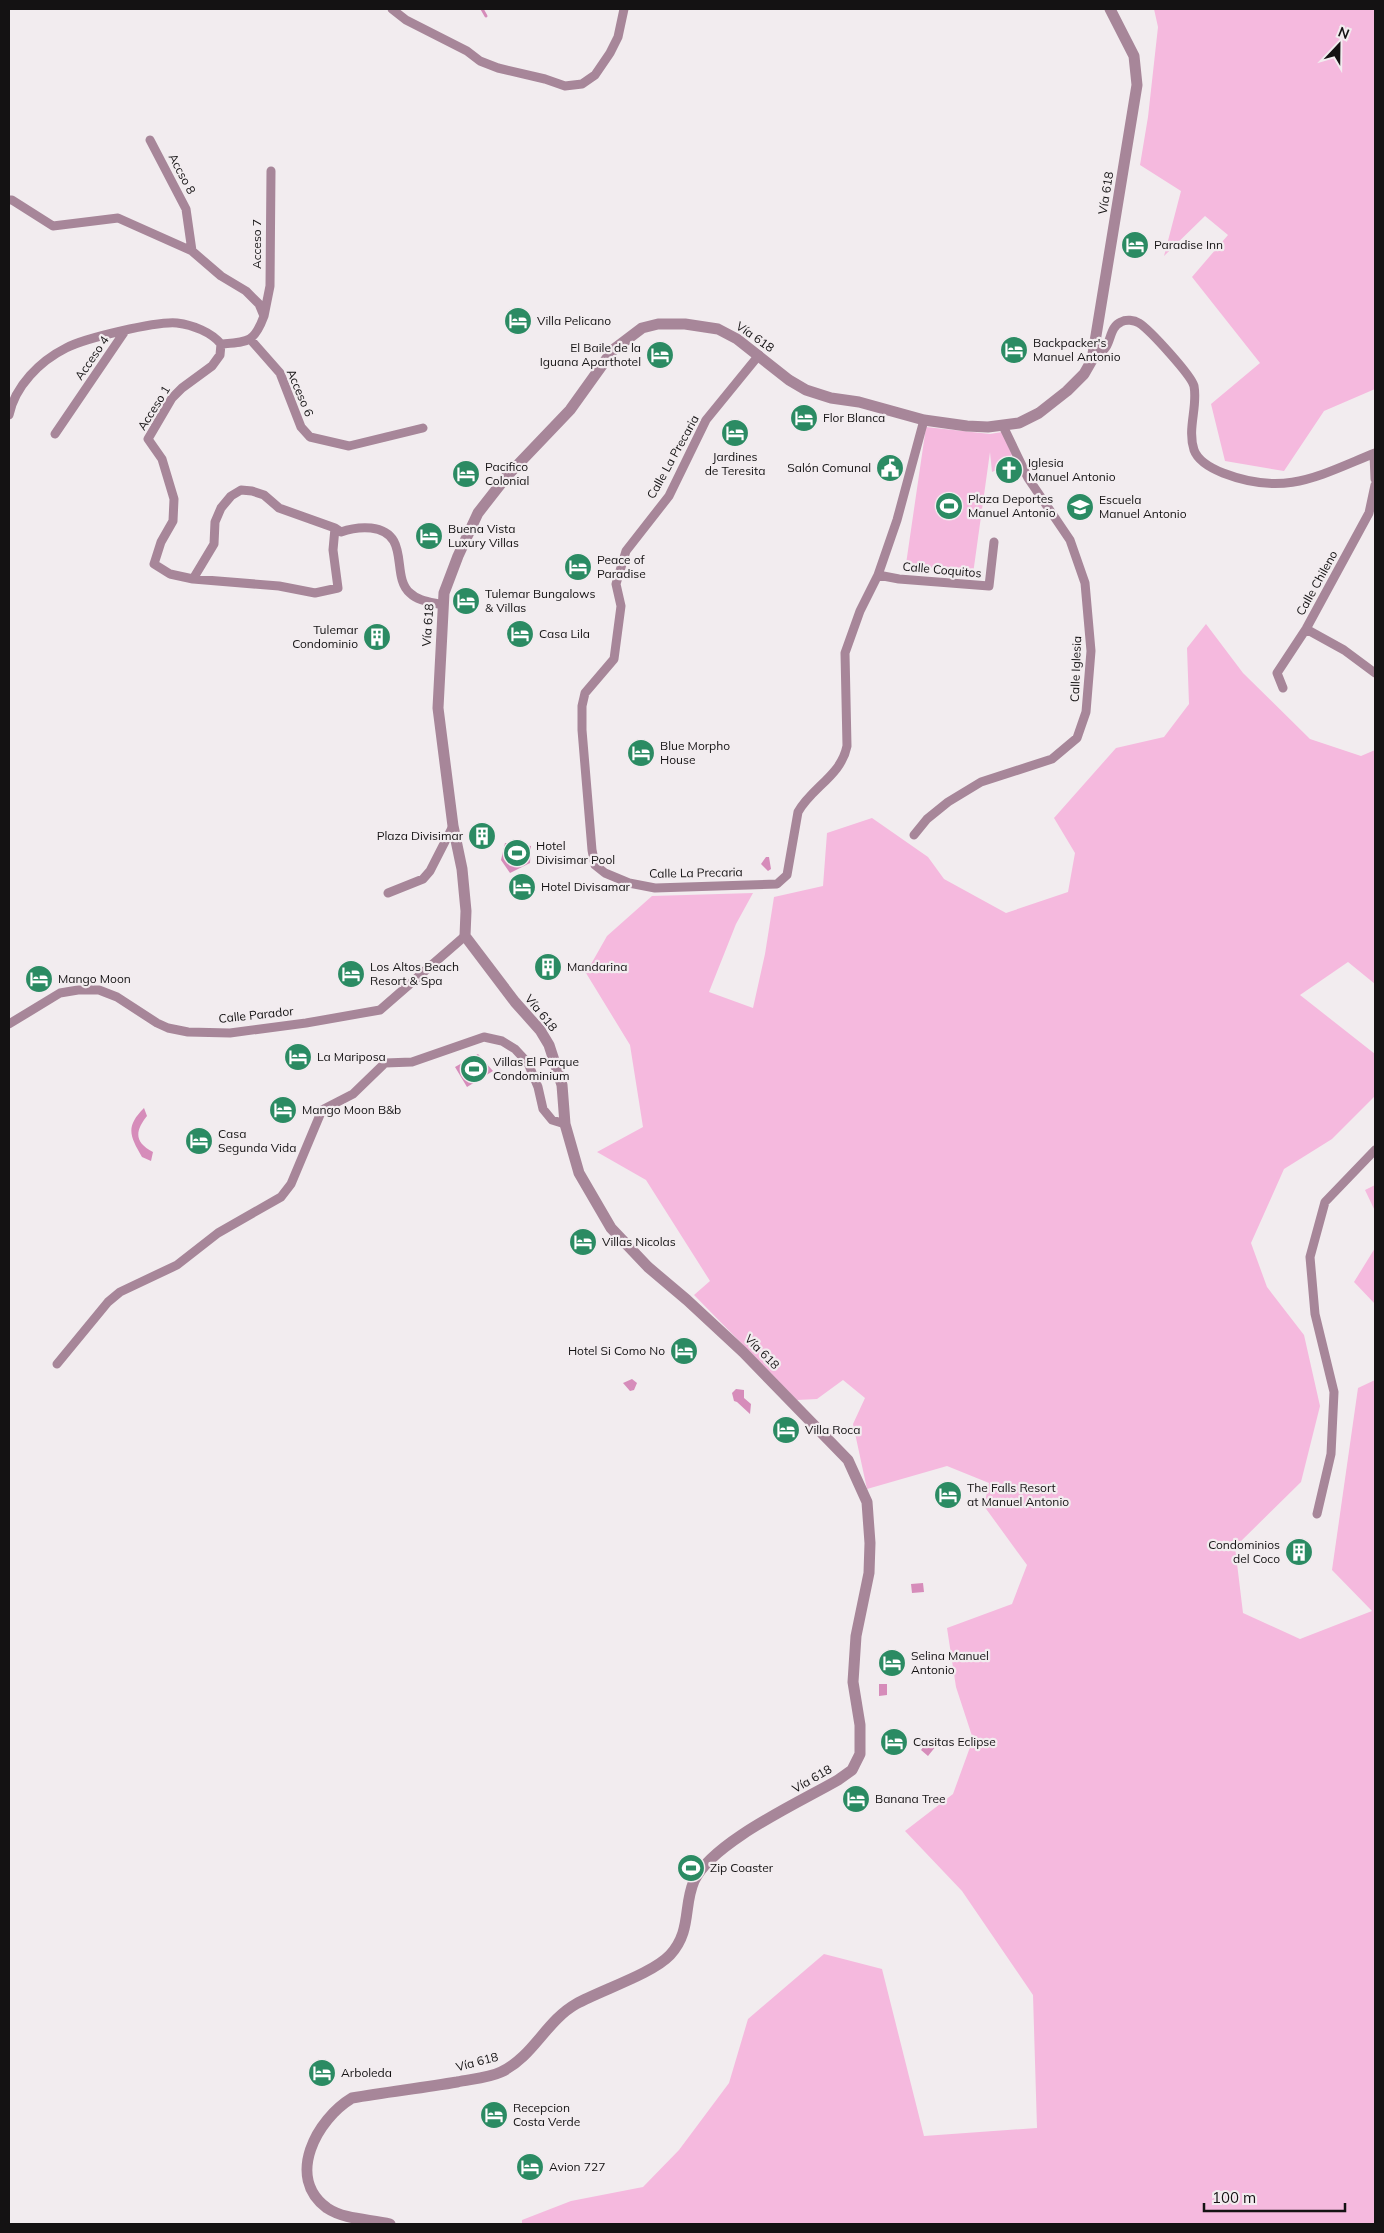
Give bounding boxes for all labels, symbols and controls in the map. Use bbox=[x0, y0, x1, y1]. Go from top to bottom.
north arrow bbox=[1314, 20, 1364, 70]
text: N bbox=[1336, 23, 1352, 43]
street label: Accso 8 bbox=[166, 151, 199, 197]
street label: Vía 618 bbox=[1095, 170, 1116, 215]
street label: Acceso 7 bbox=[249, 219, 264, 269]
hotel icon: Paradise Inn bbox=[1120, 230, 1150, 260]
place label: Paradise Inn bbox=[1154, 237, 1223, 252]
hotel icon: Villa Pelicano bbox=[503, 306, 533, 336]
place label: Villa Pelicano bbox=[537, 313, 611, 328]
street label: Vía 618 bbox=[733, 318, 777, 355]
street label: Acceso 4 bbox=[71, 333, 112, 383]
hotel icon: Backpacker's Manuel Antonio bbox=[999, 335, 1029, 365]
place label: Backpacker's Manuel Antonio bbox=[1033, 335, 1121, 364]
place label: El Baile de la Iguana Aparthotel bbox=[540, 340, 641, 369]
hotel icon: El Baile de la Iguana Aparthotel bbox=[645, 340, 675, 370]
street label: Acceso 6 bbox=[284, 367, 317, 419]
street label: Acceso 1 bbox=[134, 383, 173, 433]
hotel icon: Flor Blanca bbox=[789, 403, 819, 433]
place label: Flor Blanca bbox=[823, 410, 885, 425]
street label: Calle La Precaria bbox=[643, 412, 702, 501]
hotel icon: Jardines de Teresita bbox=[720, 418, 750, 448]
place label: Jardines de Teresita bbox=[705, 449, 765, 478]
public building icon: Salón Comunal bbox=[875, 453, 905, 483]
church icon: Iglesia Manuel Antonio bbox=[994, 455, 1024, 485]
place label: Iglesia Manuel Antonio bbox=[1028, 455, 1116, 484]
hotel icon: Pacifico Colonial bbox=[451, 459, 481, 489]
place label: Pacifico Colonial bbox=[485, 459, 529, 488]
place label: Salón Comunal bbox=[787, 460, 871, 475]
sports icon: Plaza Deportes Manuel Antonio bbox=[934, 491, 964, 521]
place label: Plaza Deportes Manuel Antonio bbox=[968, 491, 1056, 520]
school or university icon: Escuela Manuel Antonio bbox=[1065, 492, 1095, 522]
place label: Escuela Manuel Antonio bbox=[1099, 492, 1187, 521]
hotel icon: Buena Vista Luxury Villas bbox=[414, 521, 444, 551]
place label: Buena Vista Luxury Villas bbox=[448, 521, 519, 550]
street label: Calle Chileno bbox=[1293, 548, 1341, 618]
hotel icon: Peace of Paradise bbox=[563, 552, 593, 582]
place label: Peace of Paradise bbox=[597, 552, 646, 581]
street label: Calle Coquitos bbox=[902, 559, 982, 580]
hotel icon: Tulemar Bungalows & Villas bbox=[451, 586, 481, 616]
place label: Tulemar Bungalows & Villas bbox=[485, 586, 595, 615]
street label: Vía 618 bbox=[419, 603, 436, 647]
hotel icon: Casa Lila bbox=[505, 619, 535, 649]
place label: Tulemar Condominio bbox=[292, 622, 359, 651]
building icon: Tulemar Condominio bbox=[362, 622, 392, 652]
place label: Casa Lila bbox=[539, 626, 590, 641]
street label: Calle Iglesia bbox=[1067, 636, 1084, 702]
hotel icon: Blue Morpho House bbox=[626, 738, 656, 768]
place label: Blue Morpho House bbox=[660, 738, 730, 767]
building icon: Plaza Divisimar bbox=[467, 821, 497, 851]
place label: Plaza Divisimar bbox=[377, 828, 464, 843]
sports icon: Hotel Divisimar Pool bbox=[502, 838, 532, 868]
place label: Hotel Divisimar Pool bbox=[536, 838, 615, 867]
street label: Calle La Precaria bbox=[649, 864, 743, 881]
hotel icon: Hotel Divisamar bbox=[507, 872, 537, 902]
place label: Hotel Divisamar bbox=[541, 879, 631, 894]
building icon: Mandarina bbox=[533, 952, 563, 982]
hotel icon: Los Altos Beach Resort & Spa bbox=[336, 959, 366, 989]
place label: Los Altos Beach Resort & Spa bbox=[370, 959, 459, 988]
place label: Mandarina bbox=[567, 959, 627, 974]
hotel icon: Mango Moon bbox=[24, 964, 54, 994]
place label: Mango Moon bbox=[58, 971, 131, 986]
street label: Vía 618 bbox=[522, 991, 561, 1034]
street label: Calle Parador bbox=[218, 1003, 295, 1026]
hotel icon: La Mariposa bbox=[283, 1042, 313, 1072]
place label: La Mariposa bbox=[317, 1049, 386, 1064]
sports icon: Villas El Parque Condominium bbox=[459, 1054, 489, 1084]
place label: Villas El Parque Condominium bbox=[493, 1054, 579, 1083]
hotel icon: Mango Moon B&b bbox=[268, 1095, 298, 1125]
place label: Mango Moon B&b bbox=[302, 1102, 401, 1117]
hotel icon: Casa Segunda Vida bbox=[184, 1126, 214, 1156]
place label: Casa Segunda Vida bbox=[218, 1126, 296, 1155]
hotel icon: Villas Nicolas bbox=[568, 1227, 598, 1257]
place label: Villas Nicolas bbox=[602, 1234, 676, 1249]
street label: Vía 618 bbox=[742, 1331, 783, 1372]
hotel icon: Hotel Si Como No bbox=[669, 1336, 699, 1366]
place label: Hotel Si Como No bbox=[568, 1343, 665, 1358]
hotel icon: Villa Roca bbox=[771, 1415, 801, 1445]
place label: Villa Roca bbox=[805, 1422, 860, 1437]
hotel icon: The Falls Resort at Manuel Antonio bbox=[933, 1480, 963, 1510]
place label: The Falls Resort at Manuel Antonio bbox=[967, 1480, 1069, 1509]
place label: Condominios del Coco bbox=[1208, 1537, 1280, 1566]
building icon: Condominios del Coco bbox=[1284, 1537, 1314, 1567]
hotel icon: Selina Manuel Antonio bbox=[877, 1648, 907, 1678]
place label: Selina Manuel Antonio bbox=[911, 1648, 989, 1677]
hotel icon: Casitas Eclipse bbox=[879, 1727, 909, 1757]
place label: Casitas Eclipse bbox=[913, 1734, 996, 1749]
street label: Vía 618 bbox=[789, 1761, 834, 1796]
hotel icon: Banana Tree bbox=[841, 1784, 871, 1814]
place label: Banana Tree bbox=[875, 1791, 946, 1806]
sports icon: Zip Coaster bbox=[676, 1853, 706, 1883]
place label: Zip Coaster bbox=[710, 1860, 774, 1875]
street label: Vía 618 bbox=[454, 2049, 500, 2074]
hotel icon: Arboleda bbox=[307, 2058, 337, 2088]
place label: Arboleda bbox=[341, 2065, 392, 2080]
hotel icon: Recepcion Costa Verde bbox=[479, 2100, 509, 2130]
place label: Recepcion Costa Verde bbox=[513, 2100, 580, 2129]
hotel icon: Avion 727 bbox=[515, 2152, 545, 2182]
place label: Avion 727 bbox=[549, 2159, 605, 2174]
scale bar bbox=[1204, 2180, 1345, 2212]
text: 100 m bbox=[1212, 2188, 1256, 2207]

